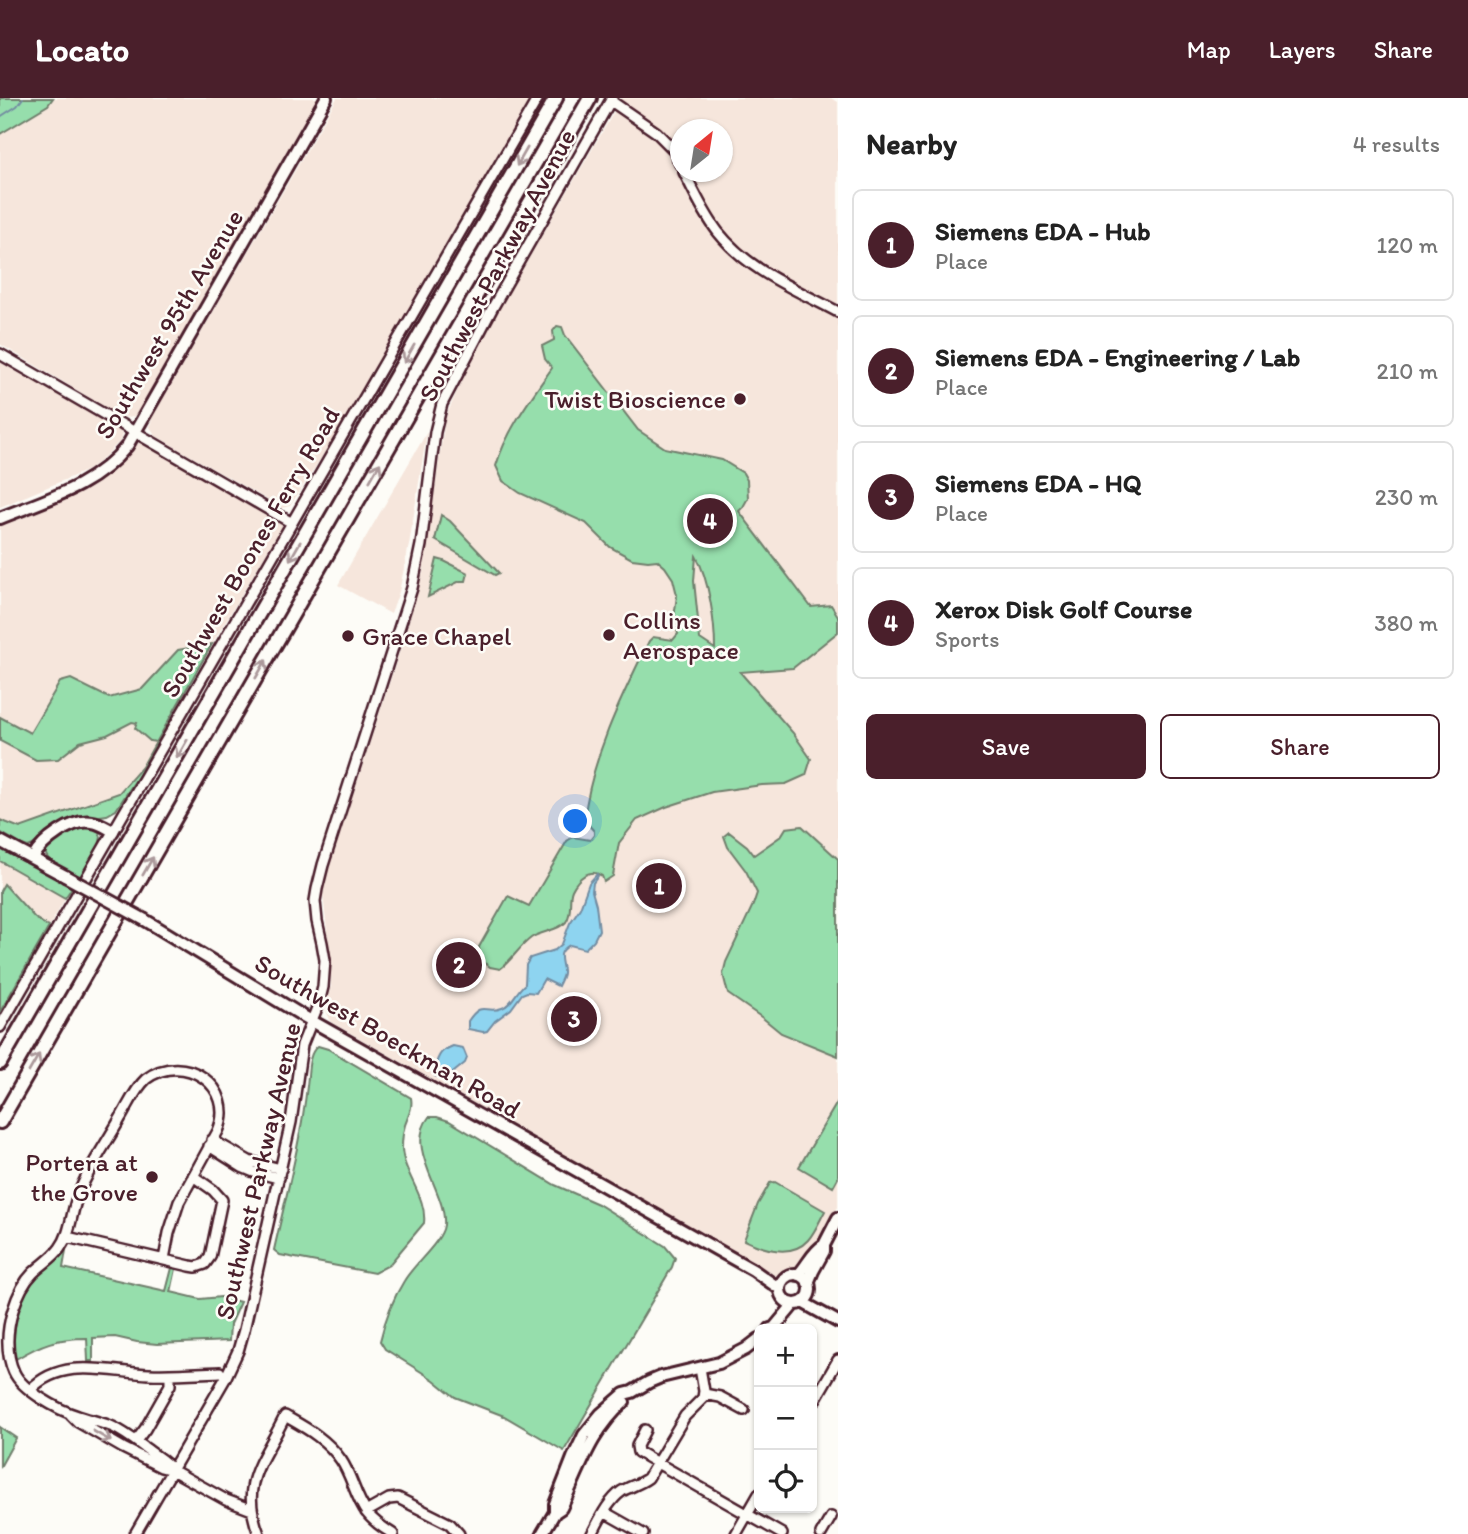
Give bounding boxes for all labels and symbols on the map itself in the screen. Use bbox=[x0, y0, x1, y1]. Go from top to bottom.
north arrow bbox=[670, 119, 733, 182]
street label: Southwest Parkway Avenue bbox=[412, 123, 582, 407]
one-way arrow bbox=[515, 147, 529, 167]
street label: Southwest 95th Avenue bbox=[88, 203, 250, 445]
one-way arrow bbox=[401, 344, 415, 364]
place label: Twist Bioscience bbox=[544, 383, 726, 415]
marker: Twist Bioscience bbox=[732, 391, 748, 407]
street label: Southwest Boones Ferry Road bbox=[154, 401, 346, 703]
one-way arrow bbox=[368, 462, 382, 482]
pin: 4 bbox=[687, 495, 733, 547]
one-way arrow bbox=[288, 541, 302, 561]
place label: Collins Aerospace bbox=[623, 604, 739, 666]
place label: Grace Chapel bbox=[362, 620, 511, 652]
marker: Collins Aerospace bbox=[601, 627, 617, 643]
marker: Grace Chapel bbox=[340, 628, 356, 644]
one-way arrow bbox=[255, 659, 269, 679]
one-way arrow bbox=[175, 738, 189, 758]
your location bbox=[558, 804, 592, 838]
one-way arrow bbox=[142, 856, 155, 877]
pin: 1 bbox=[636, 860, 682, 912]
pin: 2 bbox=[436, 939, 482, 991]
street label: Southwest Boeckman Road bbox=[249, 947, 527, 1126]
pin: 3 bbox=[551, 993, 597, 1045]
street label: Southwest Parkway Avenue bbox=[208, 1019, 308, 1323]
one-way arrow bbox=[28, 1053, 41, 1074]
place label: Portera at the Grove bbox=[25, 1146, 138, 1208]
marker: Portera at the Grove bbox=[144, 1169, 160, 1185]
one-way arrow bbox=[92, 1429, 112, 1443]

